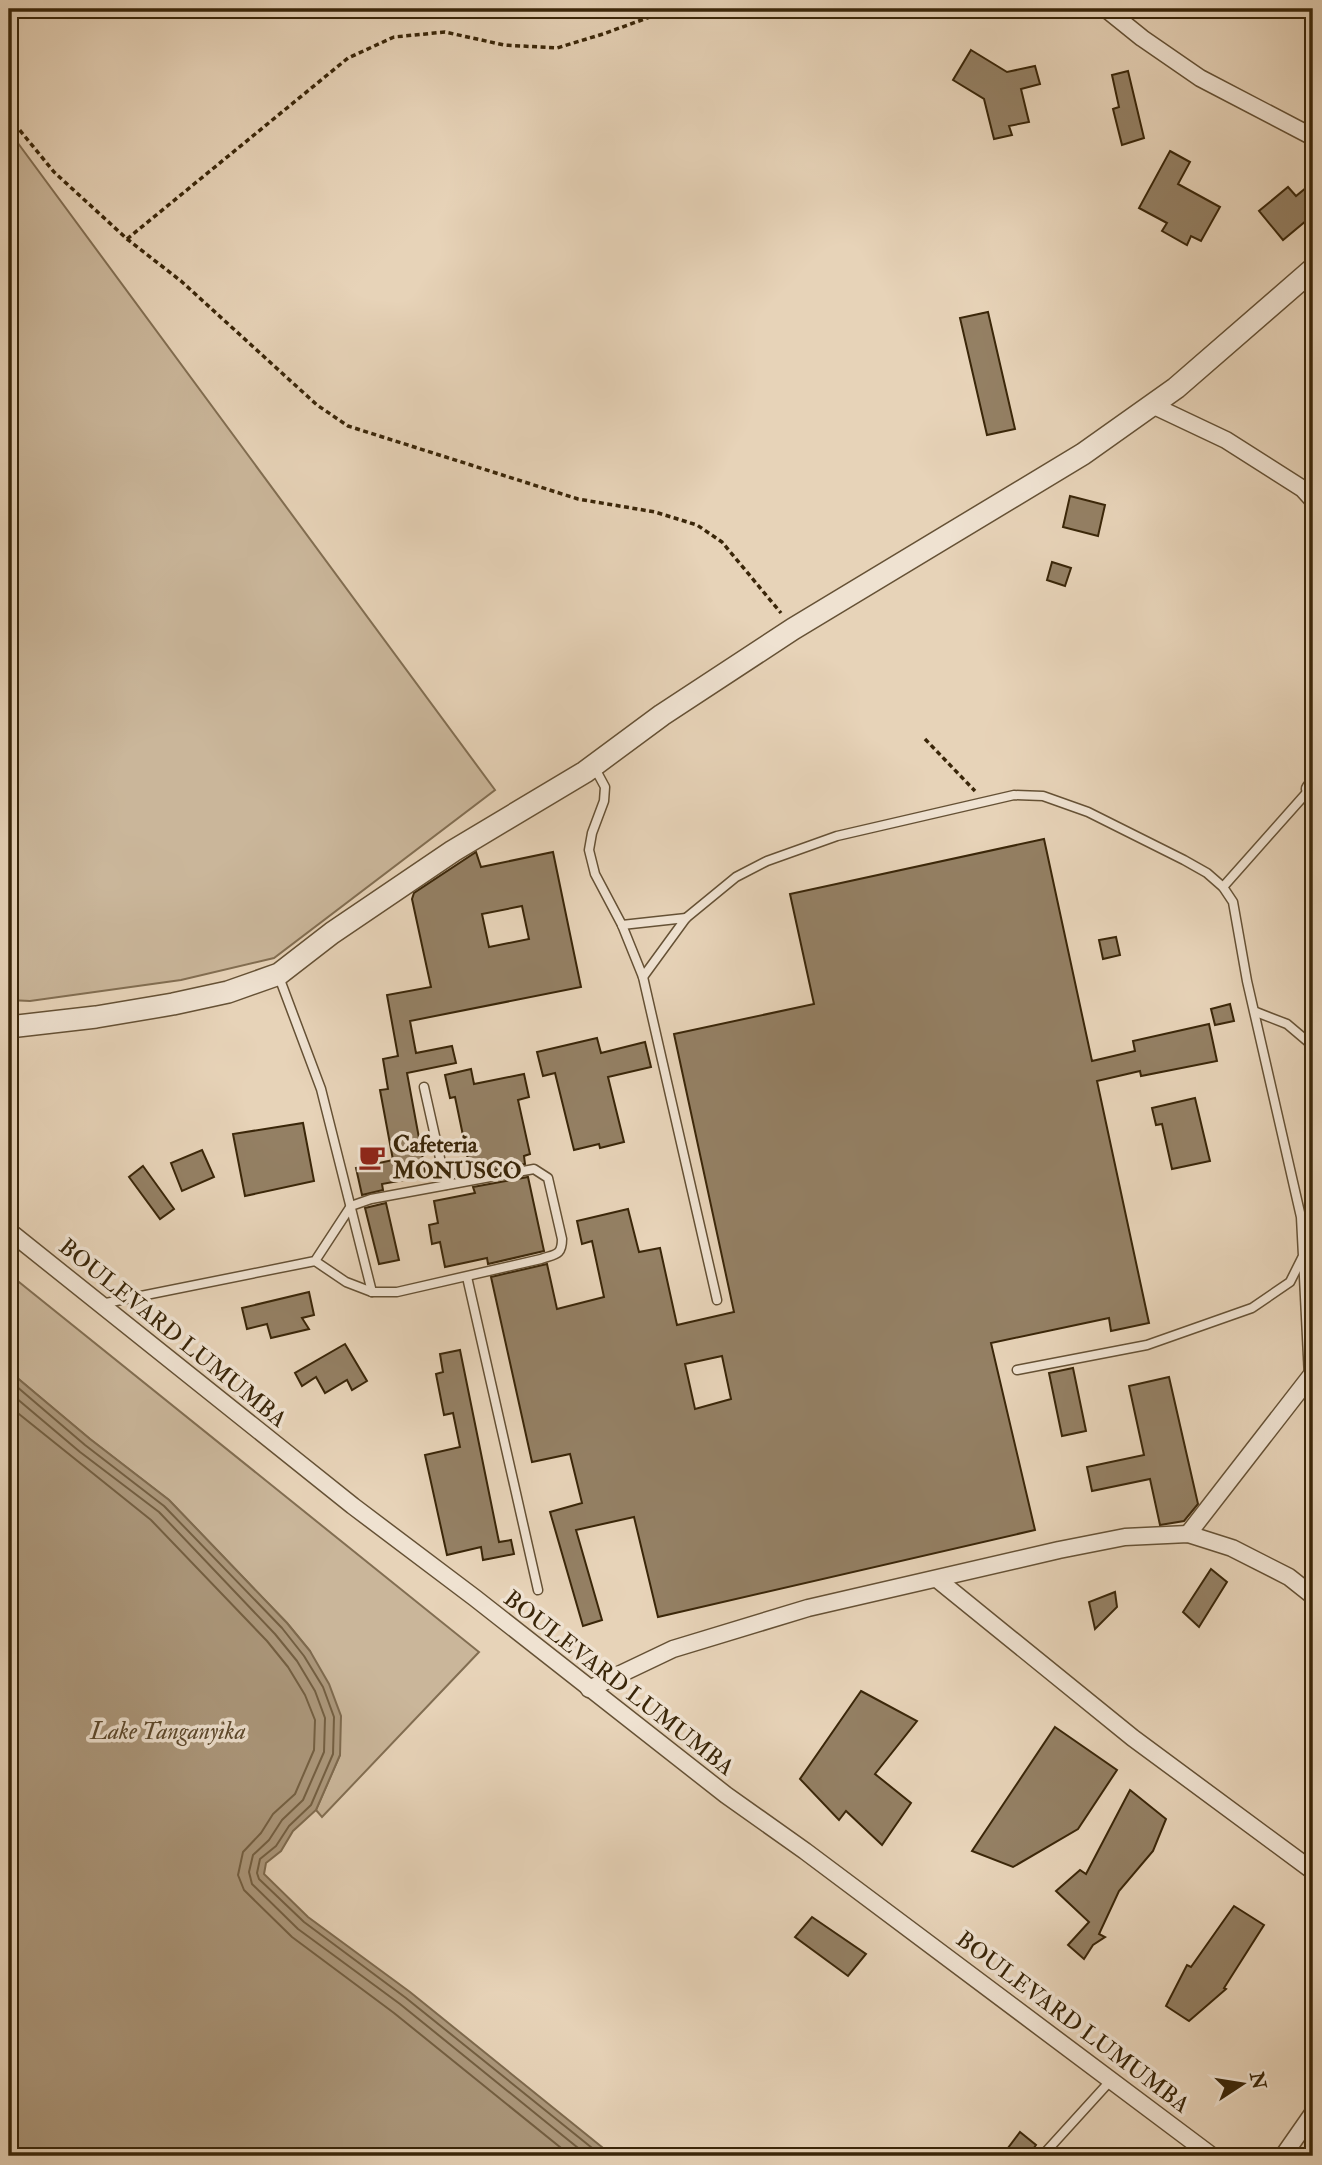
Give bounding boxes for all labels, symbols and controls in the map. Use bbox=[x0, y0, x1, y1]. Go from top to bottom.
place label: Cafeteria MONUSCO bbox=[392, 1130, 522, 1185]
cafe icon: Cafeteria MONUSCO bbox=[357, 1142, 387, 1172]
street label: BOULEVARD LUMUMBA bbox=[53, 1232, 293, 1434]
street label: BOULEVARD LUMUMBA bbox=[498, 1584, 740, 1782]
water label: Lake Tanganyika bbox=[89, 1716, 246, 1747]
street label: BOULEVARD LUMUMBA bbox=[951, 1925, 1196, 2120]
north arrow bbox=[1206, 2050, 1276, 2120]
text: N bbox=[1244, 2069, 1271, 2092]

